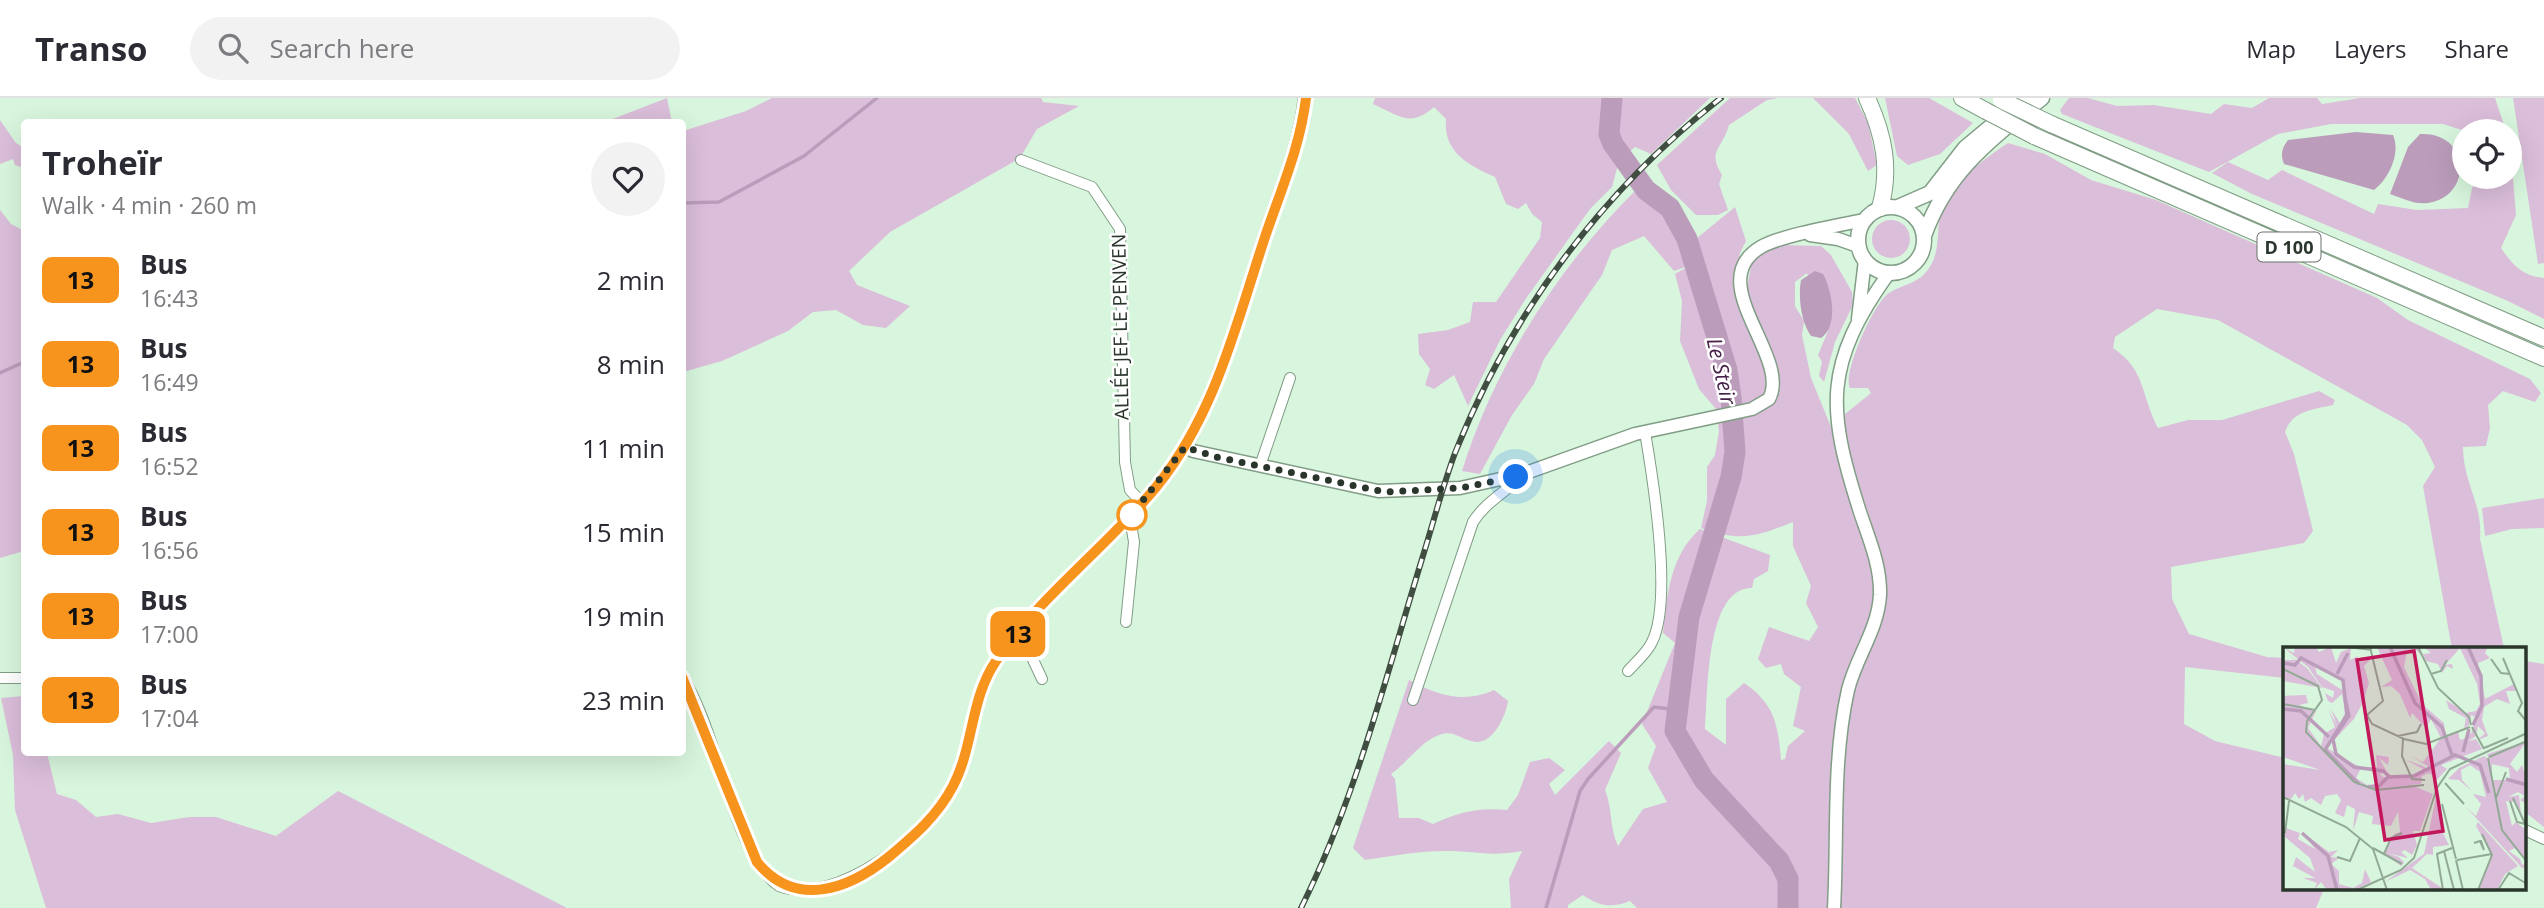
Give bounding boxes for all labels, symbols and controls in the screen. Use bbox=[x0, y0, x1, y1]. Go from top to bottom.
search box bbox=[190, 17, 680, 80]
text: Transo bbox=[35, 26, 148, 71]
icon: search bbox=[214, 29, 252, 67]
text: Search here bbox=[270, 30, 414, 66]
text: Map bbox=[2246, 32, 2296, 65]
text: Layers bbox=[2334, 32, 2407, 65]
text: Share bbox=[2445, 32, 2509, 65]
map controls bbox=[2452, 119, 2522, 189]
button: locate bbox=[2452, 119, 2522, 189]
text: Troheïr bbox=[42, 140, 163, 185]
button: heart bbox=[591, 142, 665, 216]
text: Walk · 4 min · 260 m bbox=[42, 189, 257, 221]
road number: D 100 bbox=[2258, 232, 2320, 262]
street label: ALLÉE JEF LE PENVEN bbox=[1105, 234, 1135, 420]
text: Bus bbox=[140, 246, 187, 282]
text: 2 min bbox=[597, 262, 665, 298]
text: 13 bbox=[67, 263, 94, 296]
text: 16:43 bbox=[140, 282, 199, 314]
text: Bus bbox=[140, 330, 187, 366]
water label: Le Steir bbox=[1701, 335, 1743, 408]
text: 8 min bbox=[597, 346, 665, 382]
text: 13 bbox=[67, 347, 94, 380]
text: 16:49 bbox=[140, 366, 199, 398]
text: Bus bbox=[140, 414, 187, 450]
text: 11 min bbox=[582, 430, 665, 466]
text: 13 bbox=[67, 431, 94, 464]
text: 16:52 bbox=[140, 450, 199, 482]
your location bbox=[1498, 459, 1533, 494]
text: Bus bbox=[140, 498, 187, 534]
unlabelled marker bbox=[1117, 500, 1147, 530]
text: 15 min bbox=[582, 514, 665, 550]
text: 13 bbox=[67, 515, 94, 548]
text: 16:56 bbox=[140, 534, 199, 566]
text: Bus bbox=[140, 582, 187, 618]
text: 19 min bbox=[582, 598, 665, 634]
text: 13 bbox=[67, 599, 94, 632]
line badge: 13 bbox=[986, 611, 1050, 657]
text: 13 bbox=[1004, 617, 1032, 650]
text: 17:00 bbox=[140, 618, 199, 650]
inset map bbox=[2283, 647, 2526, 890]
text: Bus bbox=[140, 666, 187, 702]
text: 23 min bbox=[582, 682, 665, 718]
text: 13 bbox=[67, 683, 94, 716]
text: 17:04 bbox=[140, 702, 199, 734]

